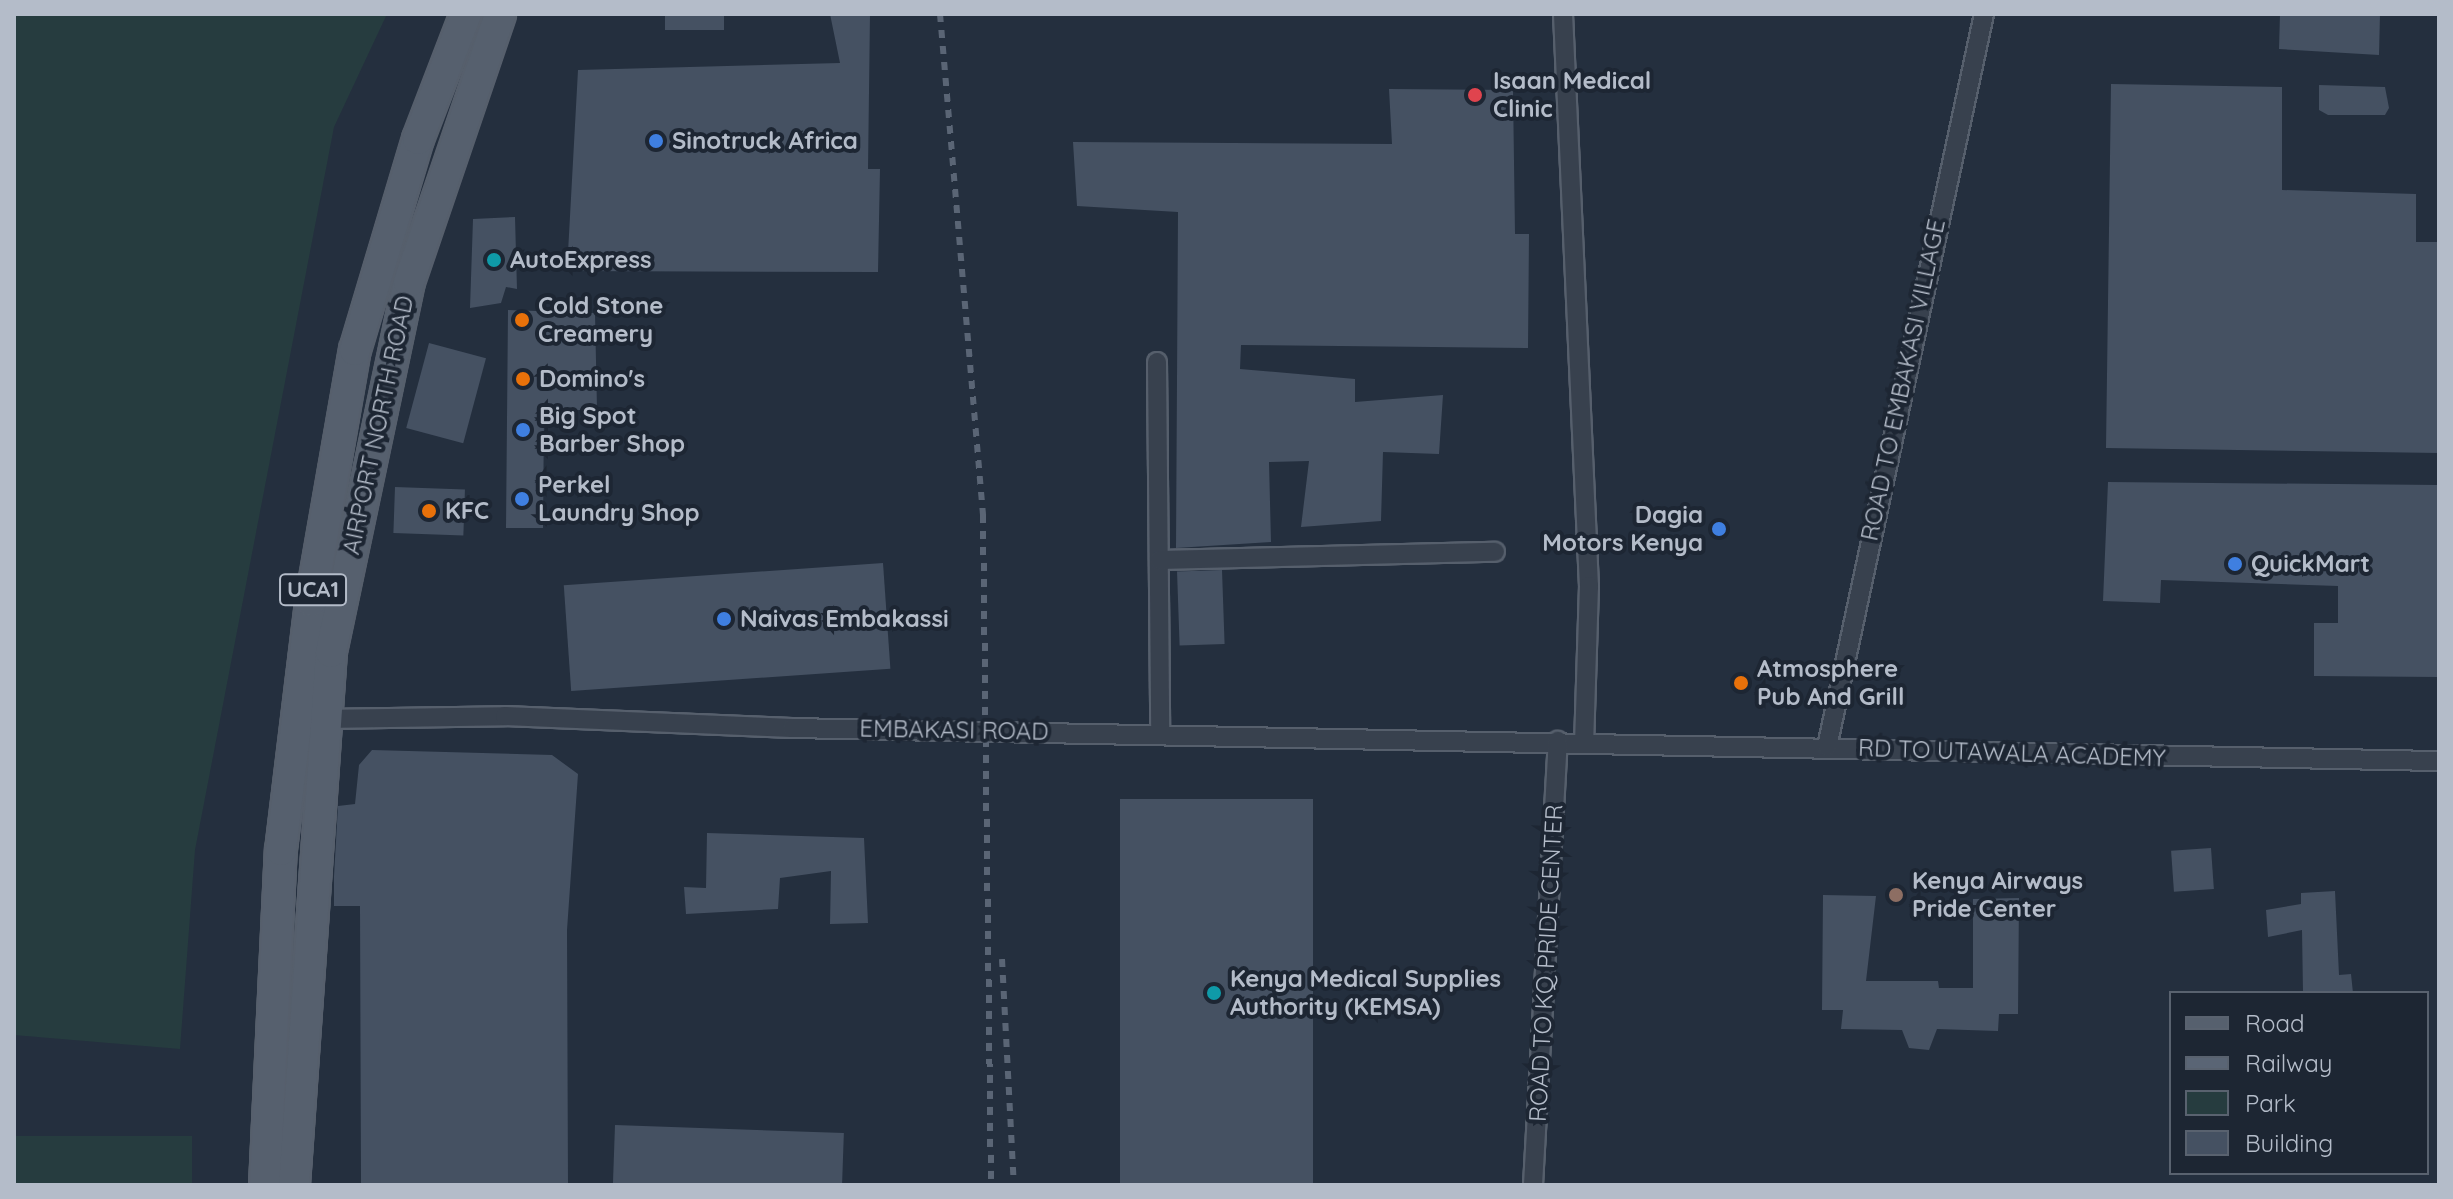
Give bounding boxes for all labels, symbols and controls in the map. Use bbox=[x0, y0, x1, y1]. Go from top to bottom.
place label: Isaan Medical Clinic bbox=[1493, 67, 1651, 123]
marker: Isaan Medical Clinic bbox=[1464, 84, 1486, 106]
place label: Sinotruck Africa bbox=[672, 127, 858, 155]
marker: Sinotruck Africa bbox=[647, 132, 665, 150]
street label: ROAD TO EMBAKASI VILLAGE bbox=[1855, 217, 1951, 543]
place label: AutoExpress bbox=[510, 246, 652, 274]
marker: AutoExpress bbox=[485, 251, 503, 269]
place label: Cold Stone Creamery bbox=[538, 292, 664, 348]
street label: AIRPORT NORTH ROAD bbox=[336, 293, 420, 557]
marker: Cold Stone Creamery bbox=[513, 311, 531, 329]
place label: Domino's bbox=[539, 365, 645, 393]
marker: Domino's bbox=[514, 370, 532, 388]
place label: Big Spot Barber Shop bbox=[539, 402, 685, 458]
marker: Big Spot Barber Shop bbox=[514, 421, 532, 439]
place label: Perkel Laundry Shop bbox=[538, 471, 699, 527]
marker: Perkel Laundry Shop bbox=[513, 490, 531, 508]
place label: KFC bbox=[445, 497, 489, 525]
place label: Dagia Motors Kenya bbox=[1542, 501, 1703, 557]
marker: KFC bbox=[420, 502, 438, 520]
marker: Dagia Motors Kenya bbox=[1710, 520, 1728, 538]
place label: QuickMart bbox=[2251, 550, 2370, 578]
marker: QuickMart bbox=[2226, 555, 2244, 573]
road number: UCA1 bbox=[279, 572, 347, 608]
place label: Naivas Embakassi bbox=[740, 605, 949, 633]
marker: Naivas Embakassi bbox=[715, 610, 733, 628]
place label: Atmosphere Pub And Grill bbox=[1757, 655, 1904, 711]
marker: Atmosphere Pub And Grill bbox=[1732, 674, 1750, 692]
street label: EMBAKASI ROAD bbox=[859, 714, 1049, 746]
street label: RD TO UTAWALA ACADEMY bbox=[1858, 733, 2166, 773]
street label: ROAD TO KQ PRIDE CENTER bbox=[1523, 804, 1569, 1122]
place label: Kenya Airways Pride Center bbox=[1912, 867, 2083, 923]
marker: Kenya Airways Pride Center bbox=[1887, 886, 1905, 904]
place label: Kenya Medical Supplies Authority (KEMSA) bbox=[1230, 965, 1501, 1021]
marker: Kenya Medical Supplies Authority (KEMSA) bbox=[1205, 984, 1223, 1002]
legend bbox=[2169, 991, 2429, 1175]
text: Road bbox=[2245, 1008, 2305, 1038]
text: Railway bbox=[2245, 1048, 2332, 1078]
text: Park bbox=[2245, 1088, 2296, 1118]
text: Building bbox=[2245, 1128, 2333, 1158]

